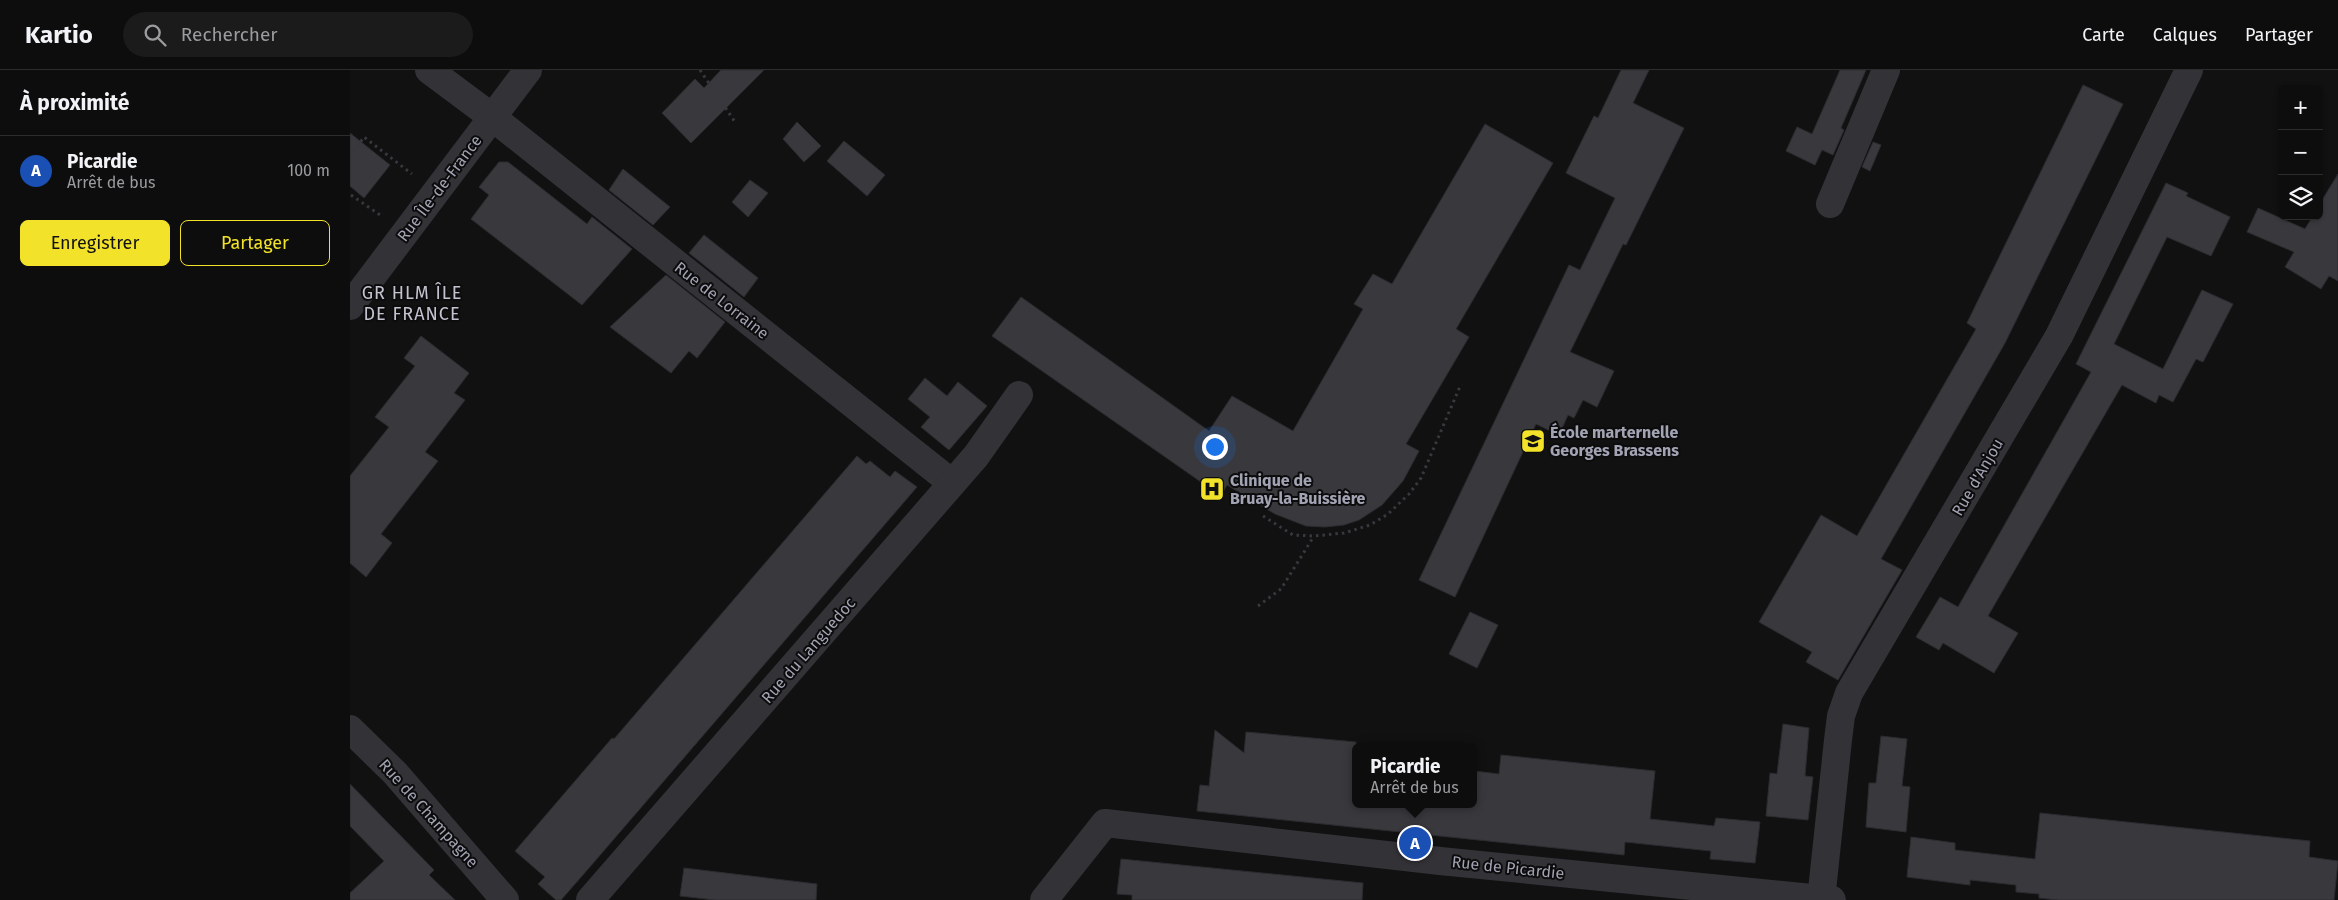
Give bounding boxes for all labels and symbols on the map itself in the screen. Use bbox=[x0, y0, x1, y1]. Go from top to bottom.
street label: Rue Île-de-France bbox=[392, 131, 486, 245]
street label: Rue de Lorraine bbox=[671, 258, 773, 343]
district label: GR HLM ÎLE DE FRANCE bbox=[362, 282, 462, 325]
place label: École marternelle Georges Brassens bbox=[1550, 422, 1679, 460]
school or university icon: École marternelle Georges Brassens bbox=[1520, 428, 1546, 454]
your location bbox=[1202, 434, 1228, 460]
street label: Rue d'Anjou bbox=[1948, 435, 2007, 519]
place label: Clinique de Bruay-la-Buissière bbox=[1230, 471, 1366, 508]
hospital icon: Clinique de Bruay-la-Buissière bbox=[1199, 476, 1225, 502]
street label: Rue du Languedoc bbox=[757, 593, 860, 707]
street label: Rue de Champagne bbox=[375, 755, 482, 871]
pin: A bbox=[1399, 824, 1431, 862]
street label: Rue de Picardie bbox=[1451, 852, 1565, 883]

